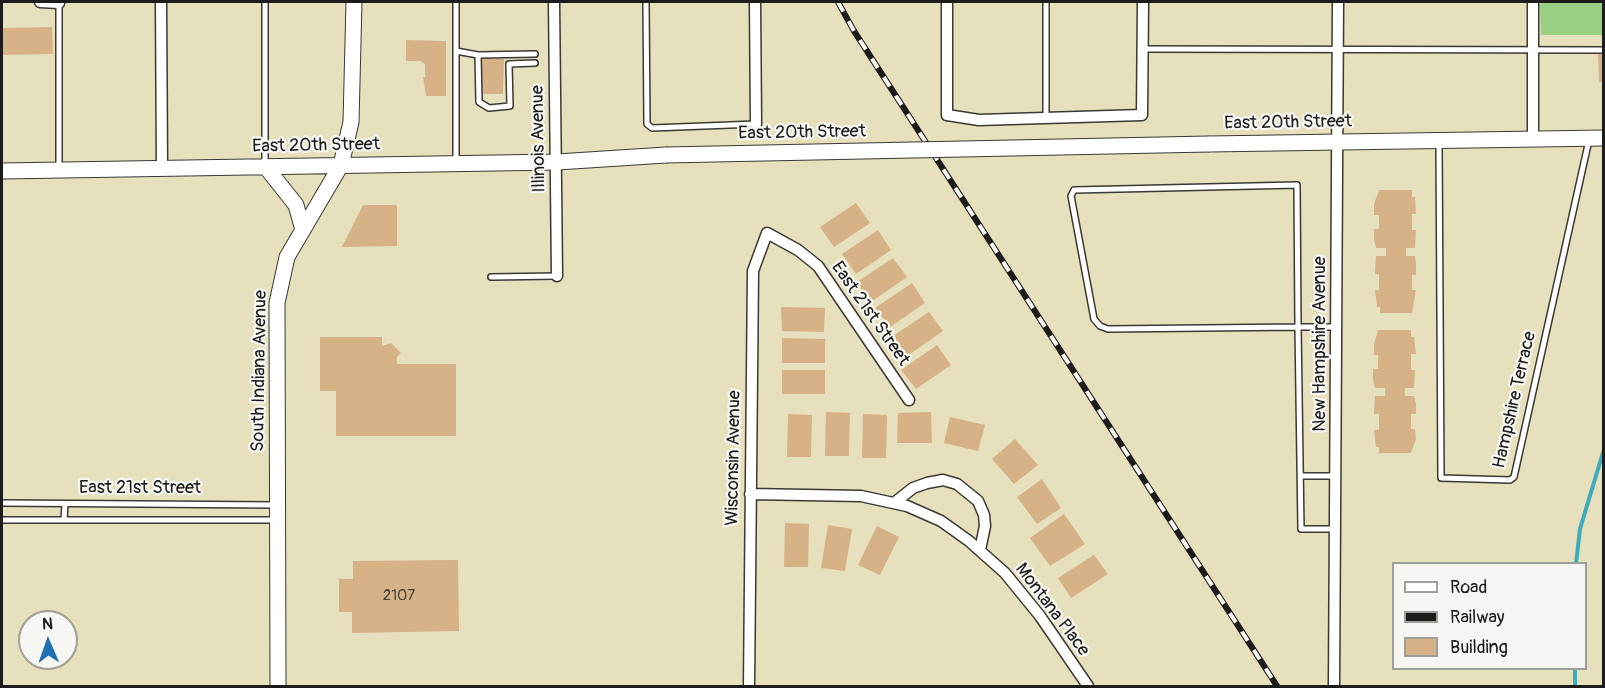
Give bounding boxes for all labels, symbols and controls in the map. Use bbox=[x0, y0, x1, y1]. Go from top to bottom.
street label: Illinois Avenue bbox=[527, 85, 551, 193]
street label: East 20th Street bbox=[1224, 111, 1352, 135]
street label: East 20th Street bbox=[738, 121, 866, 145]
street label: East 20th Street bbox=[252, 134, 380, 158]
street label: New Hampshire Avenue bbox=[1309, 256, 1331, 432]
street label: East 21st Street bbox=[826, 258, 914, 370]
street label: South Indiana Avenue bbox=[248, 290, 272, 452]
street label: Hampshire Terrace bbox=[1489, 329, 1541, 471]
street label: Wisconsin Avenue bbox=[722, 390, 746, 526]
street label: East 21st Street bbox=[79, 477, 201, 499]
street label: Montana Place bbox=[1010, 559, 1094, 661]
legend bbox=[1392, 562, 1587, 670]
text: Road bbox=[1450, 576, 1487, 599]
house number: 2107 bbox=[383, 587, 415, 605]
text: Railway bbox=[1450, 606, 1505, 629]
north arrow bbox=[18, 610, 78, 670]
text: N bbox=[42, 614, 53, 634]
text: Building bbox=[1450, 636, 1508, 659]

